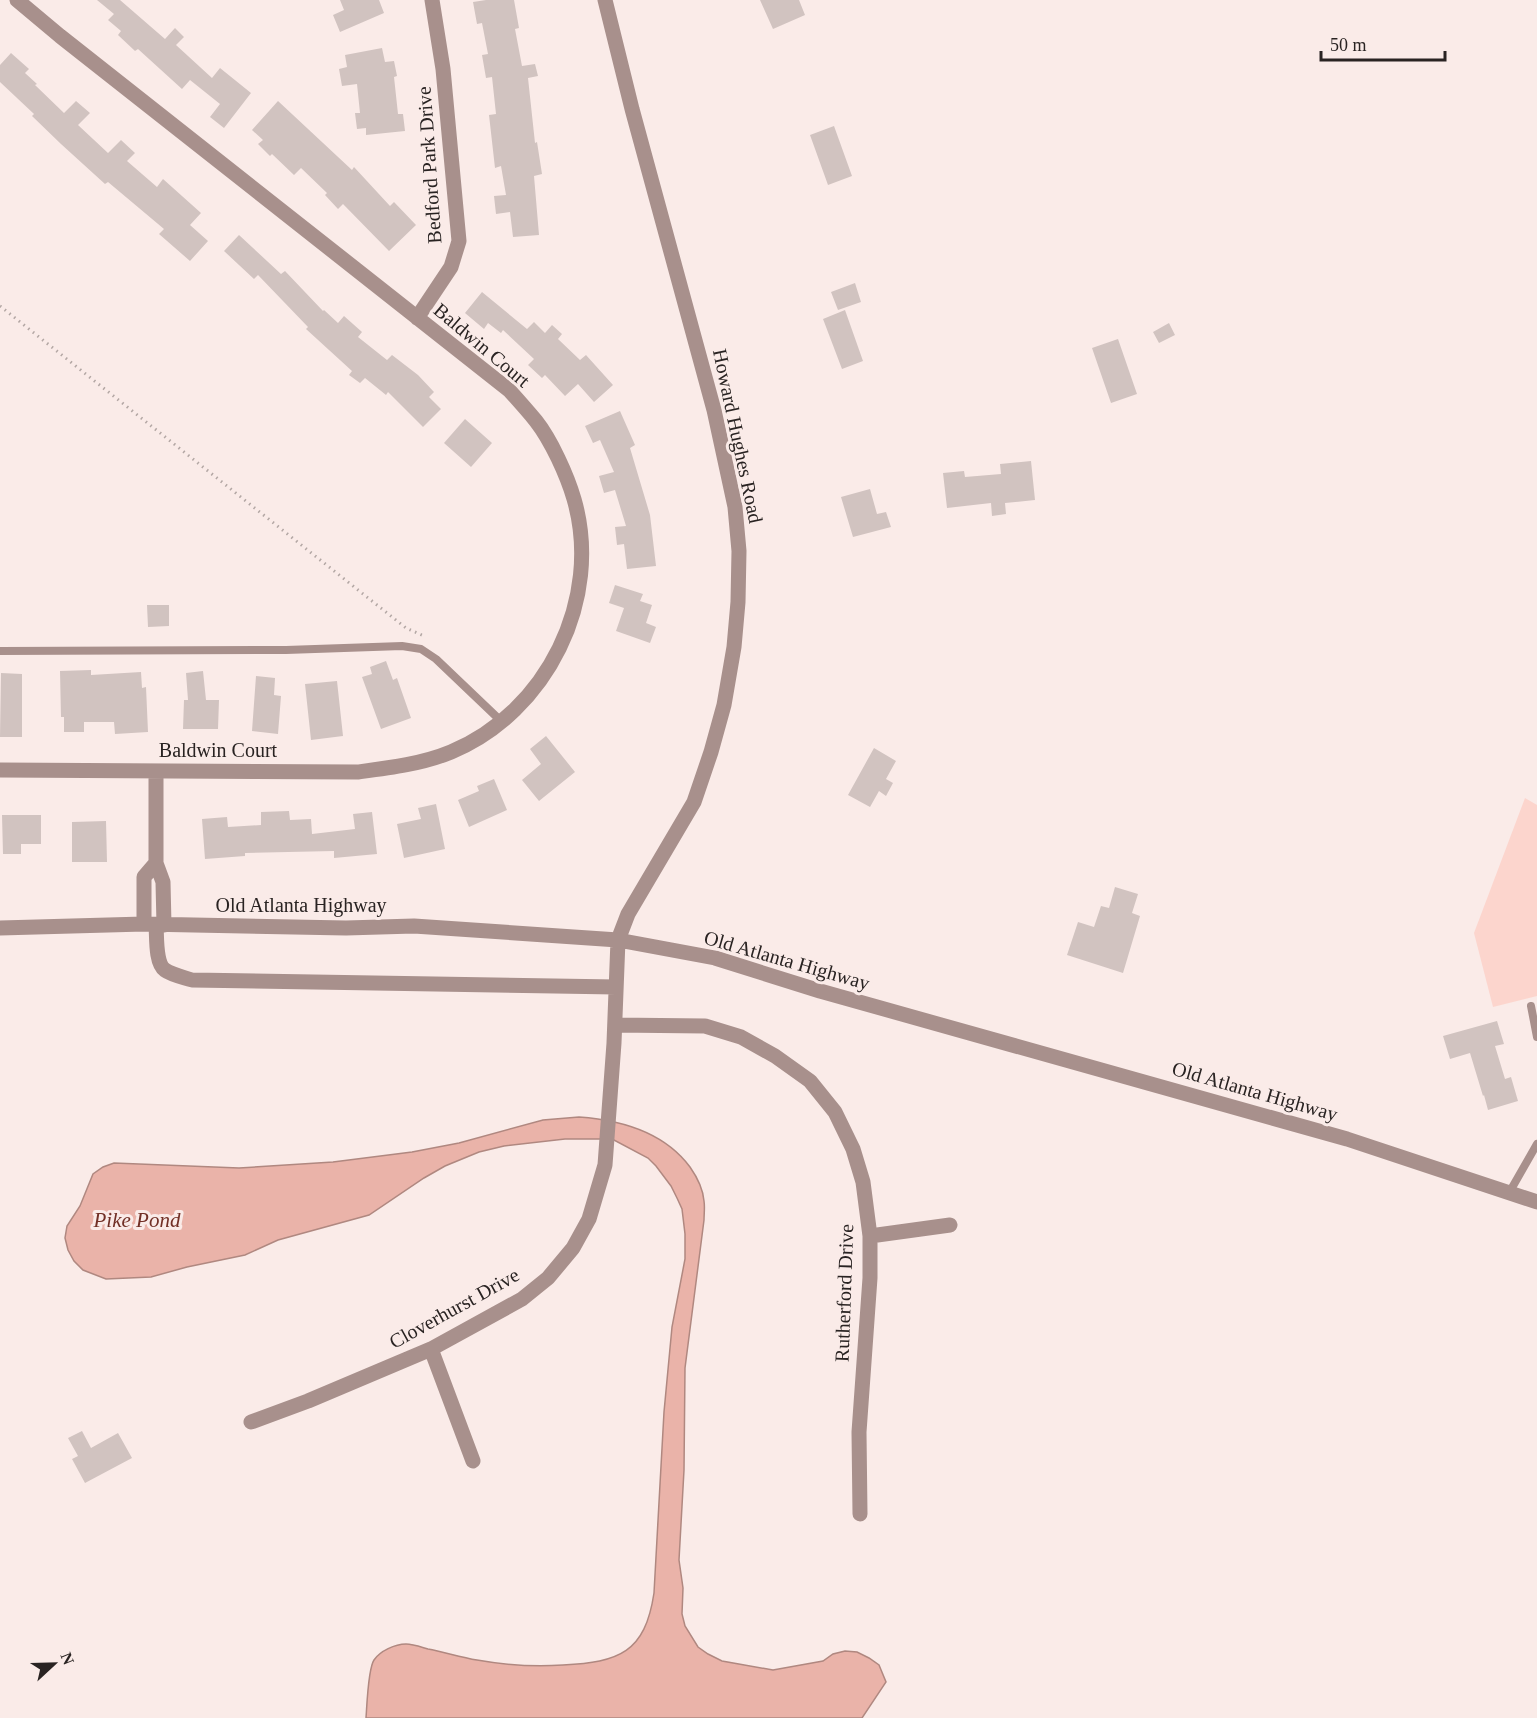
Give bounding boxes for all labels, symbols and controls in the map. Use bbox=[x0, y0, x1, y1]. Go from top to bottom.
scale bar bbox=[1321, 24, 1446, 62]
text: 50 m bbox=[1330, 35, 1367, 55]
street label: Bedford Park Drive bbox=[413, 85, 445, 244]
street label: Baldwin Court bbox=[430, 299, 535, 392]
street label: Howard Hughes Road bbox=[708, 347, 767, 525]
street label: Baldwin Court bbox=[159, 739, 278, 761]
street label: Old Atlanta Highway bbox=[215, 894, 387, 917]
street label: Old Atlanta Highway bbox=[701, 926, 872, 995]
street label: Old Atlanta Highway bbox=[1169, 1057, 1340, 1126]
water label: Pike Pond bbox=[93, 1208, 181, 1232]
street label: Rutherford Drive bbox=[831, 1223, 857, 1362]
street label: Cloverhurst Drive bbox=[385, 1263, 523, 1353]
north arrow bbox=[24, 1634, 84, 1694]
text: N bbox=[57, 1650, 78, 1668]

